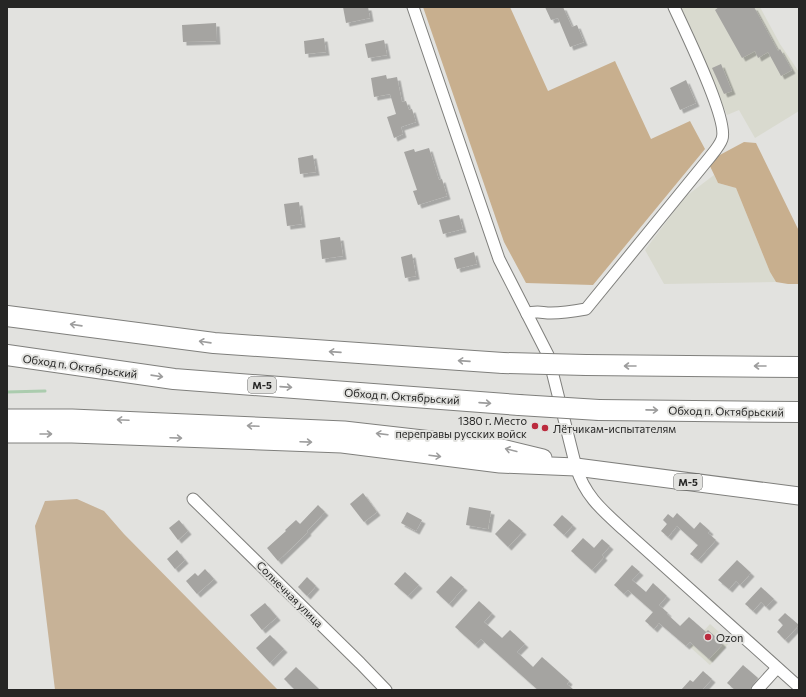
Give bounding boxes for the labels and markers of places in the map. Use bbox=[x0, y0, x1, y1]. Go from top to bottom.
place label: 1380 г. Место переправы русских войск bbox=[396, 414, 527, 440]
marker: 1380 г. Место переправы русских войск bbox=[530, 421, 540, 431]
place label: Лётчикам-испытателям bbox=[553, 422, 676, 435]
marker: Лётчикам-испытателям bbox=[540, 423, 550, 433]
place label: Ozon bbox=[716, 631, 743, 644]
marker: Ozon bbox=[703, 632, 713, 642]

